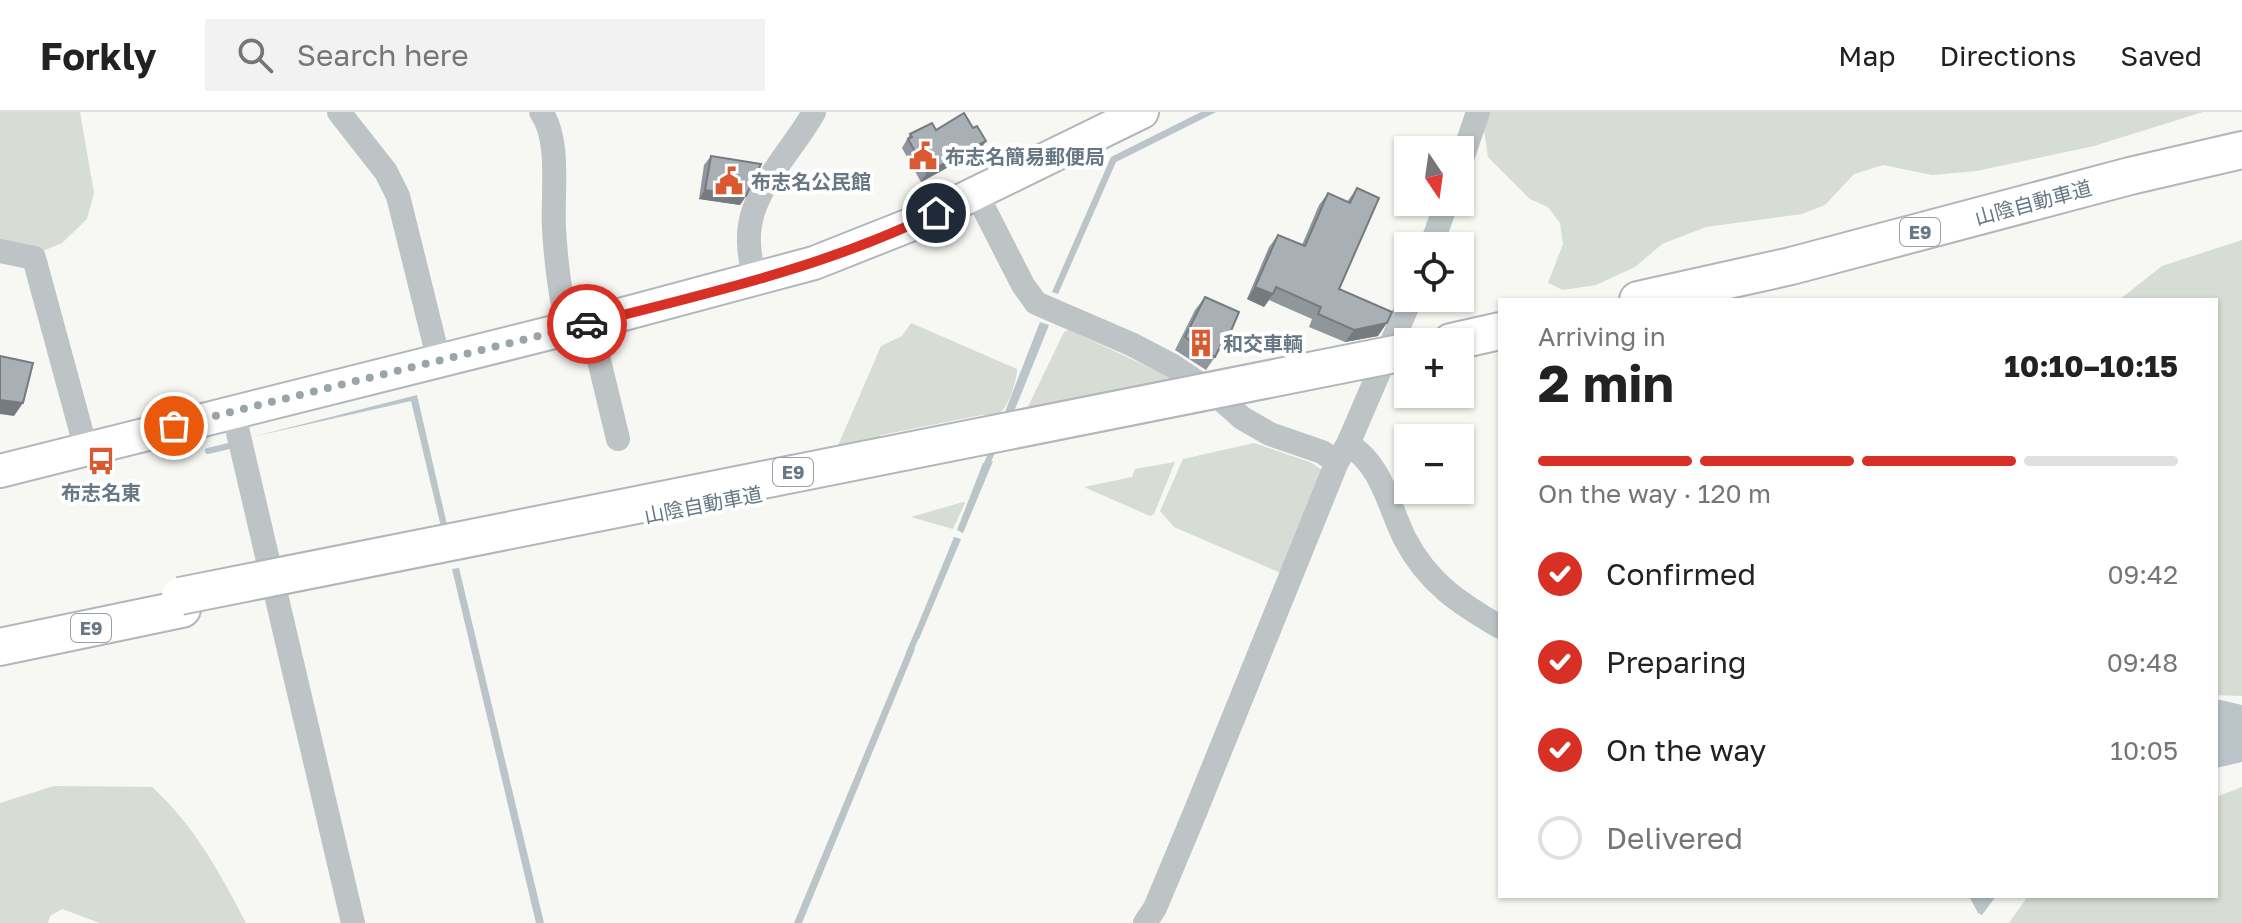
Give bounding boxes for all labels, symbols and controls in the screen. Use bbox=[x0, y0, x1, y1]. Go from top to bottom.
search box bbox=[205, 19, 765, 91]
text: Forkly bbox=[40, 33, 157, 78]
icon: search bbox=[233, 33, 277, 77]
text: Search here bbox=[297, 37, 469, 73]
text: Map bbox=[1838, 39, 1895, 72]
text: Directions bbox=[1939, 39, 2076, 72]
text: Saved bbox=[2120, 39, 2202, 72]
north arrow bbox=[1394, 136, 1474, 216]
map controls bbox=[1394, 136, 1474, 504]
public building icon: 布志名簡易郵便局 bbox=[908, 141, 938, 171]
place label: 布志名簡易郵便局 bbox=[945, 144, 1105, 168]
public building icon: 布志名公民館 bbox=[714, 166, 744, 196]
place label: 布志名公民館 bbox=[751, 169, 871, 193]
street label: 山陰自動車道 bbox=[1972, 175, 2094, 229]
pin bbox=[902, 179, 970, 247]
icon: home bbox=[914, 191, 958, 235]
road number: E9 bbox=[1900, 218, 1940, 246]
button: locate bbox=[1394, 232, 1474, 312]
courier bbox=[547, 284, 627, 364]
icon: car bbox=[565, 302, 609, 346]
text: Arriving in bbox=[1538, 321, 1666, 352]
building icon: 和交車輌 bbox=[1186, 328, 1216, 358]
button: + bbox=[1394, 328, 1474, 408]
place label: 和交車輌 bbox=[1223, 331, 1303, 355]
text: 10:10–10:15 bbox=[2004, 348, 2178, 384]
text: 2 min bbox=[1538, 351, 1674, 413]
pin bbox=[140, 392, 208, 460]
icon: bag bbox=[152, 404, 196, 448]
button: − bbox=[1394, 424, 1474, 504]
bus stop icon: 布志名東 bbox=[86, 446, 116, 476]
road number: E9 bbox=[773, 458, 813, 486]
text: On the way · 120 m bbox=[1538, 478, 1771, 509]
place label: 布志名東 bbox=[61, 480, 141, 504]
street label: 山陰自動車道 bbox=[642, 481, 764, 527]
icon: check bbox=[1538, 552, 1582, 596]
text: Confirmed bbox=[1606, 556, 1756, 592]
text: 09:42 bbox=[2107, 559, 2178, 590]
road number: E9 bbox=[71, 614, 111, 642]
icon: check bbox=[1538, 640, 1582, 684]
text: Preparing bbox=[1606, 644, 1747, 680]
text: 09:48 bbox=[2107, 647, 2178, 678]
icon: check bbox=[1538, 728, 1582, 772]
text: On the way bbox=[1606, 732, 1766, 768]
text: 10:05 bbox=[2110, 735, 2178, 766]
text: Delivered bbox=[1606, 820, 1743, 856]

